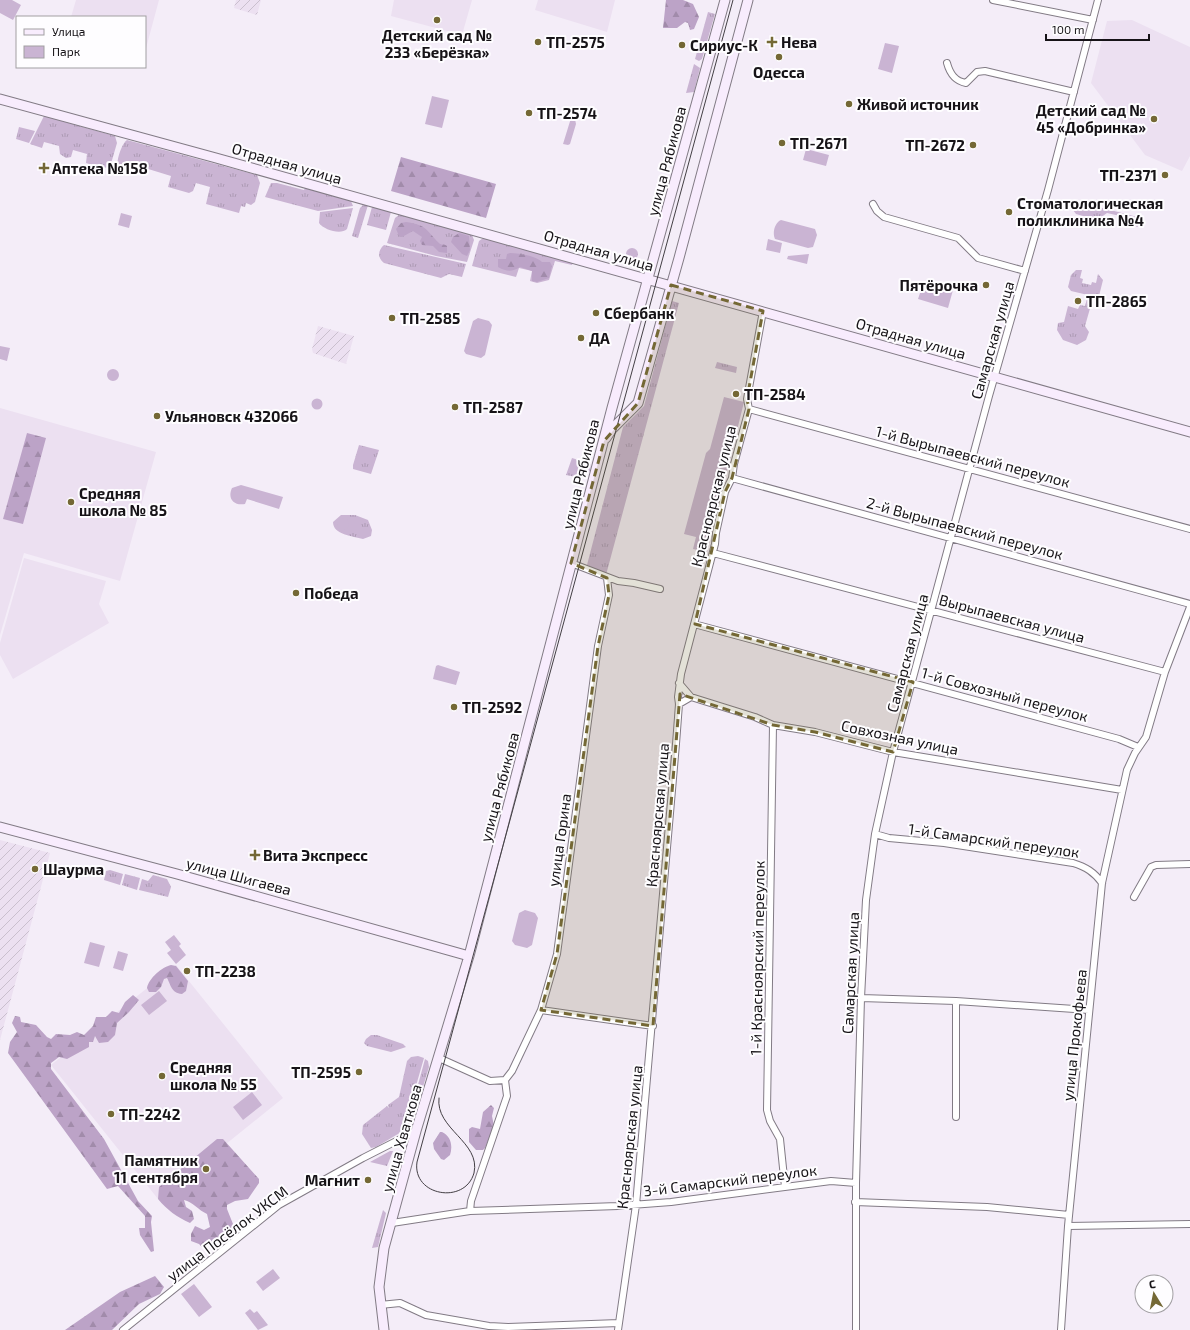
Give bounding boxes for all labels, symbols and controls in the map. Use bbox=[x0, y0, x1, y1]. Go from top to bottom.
marker: Детский сад № 233 «Берёзка» bbox=[432, 15, 442, 25]
legend bbox=[16, 16, 146, 68]
scale bar bbox=[1046, 16, 1149, 42]
text: 100 m bbox=[1052, 22, 1084, 36]
text: Улица bbox=[52, 24, 85, 38]
place label: Детский сад № 233 «Берёзка» bbox=[382, 26, 492, 61]
place label: ТП-2575 bbox=[546, 33, 605, 51]
place label: Нева bbox=[781, 33, 817, 51]
place label: Сириус-К bbox=[690, 36, 758, 54]
marker: Нева bbox=[766, 36, 778, 48]
marker: ТП-2575 bbox=[533, 37, 543, 47]
marker: Сириус-К bbox=[677, 40, 687, 50]
text: Парк bbox=[52, 44, 81, 58]
marker: Одесса bbox=[774, 52, 784, 62]
place label: Одесса bbox=[753, 63, 805, 81]
place label: Живой источник bbox=[857, 95, 979, 113]
marker: Живой источник bbox=[844, 99, 854, 109]
place label: Детский сад № 45 «Добринка» bbox=[1036, 101, 1146, 136]
place label: ТП-2574 bbox=[537, 104, 598, 122]
street label: улица Рябикова bbox=[643, 104, 690, 218]
marker: ТП-2574 bbox=[524, 108, 534, 118]
marker: Детский сад № 45 «Добринка» bbox=[1149, 114, 1159, 124]
place label: ТП-2671 bbox=[790, 134, 848, 152]
place label: ТП-2672 bbox=[905, 136, 965, 154]
marker: ТП-2671 bbox=[777, 138, 787, 148]
street label: Отрадная улица bbox=[230, 139, 344, 188]
marker: ТП-2672 bbox=[968, 140, 978, 150]
place label: Аптека №158 bbox=[52, 159, 148, 177]
marker: Аптека №158 bbox=[39, 163, 49, 173]
place label: ТП-2371 bbox=[1100, 166, 1157, 184]
marker: ТП-2371 bbox=[1160, 170, 1170, 180]
place label: Стоматологическая поликлиника №4 bbox=[1017, 194, 1163, 229]
marker: Стоматологическая поликлиника №4 bbox=[1004, 207, 1014, 217]
street label: Отрадная улица bbox=[542, 226, 656, 275]
place label: Пятёрочка bbox=[899, 276, 978, 294]
street label: Самарская улица bbox=[967, 279, 1018, 401]
marker: Пятёрочка bbox=[981, 280, 991, 290]
place label: ТП-2865 bbox=[1086, 292, 1147, 310]
marker: ТП-2865 bbox=[1073, 296, 1083, 306]
place label: Сбербанк bbox=[604, 304, 675, 322]
marker: Сбербанк bbox=[591, 308, 601, 318]
place label: ТП-2585 bbox=[400, 309, 460, 327]
marker: ТП-2585 bbox=[387, 313, 397, 323]
street label: Отрадная улица bbox=[854, 314, 968, 363]
place label: ДА bbox=[589, 329, 610, 347]
marker: ДА bbox=[576, 333, 586, 343]
place label: ТП-2584 bbox=[744, 385, 806, 403]
marker: ТП-2584 bbox=[731, 389, 741, 399]
place label: ТП-2587 bbox=[463, 398, 523, 416]
marker: ТП-2587 bbox=[450, 402, 460, 412]
place label: Ульяновск 432066 bbox=[165, 407, 298, 425]
marker: Ульяновск 432066 bbox=[152, 411, 162, 421]
street label: улица Рябикова bbox=[558, 417, 603, 531]
street label: 1-й Вырыпаевский переулок bbox=[874, 421, 1072, 492]
street label: Красноярская улица bbox=[687, 424, 740, 569]
place label: Средняя школа № 85 bbox=[79, 484, 167, 519]
street label: 2-й Вырыпаевский переулок bbox=[865, 493, 1065, 564]
marker: Средняя школа № 85 bbox=[66, 497, 76, 507]
place label: Победа bbox=[304, 584, 359, 602]
marker: Победа bbox=[291, 588, 301, 598]
street label: Вырыпаевская улица bbox=[937, 590, 1087, 647]
street label: Самарская улица bbox=[882, 592, 932, 715]
street label: 1-й Совхозный переулок bbox=[920, 663, 1090, 726]
place label: ТП-2592 bbox=[462, 698, 522, 716]
marker: ТП-2592 bbox=[449, 702, 459, 712]
street label: Совхозная улица bbox=[840, 716, 960, 759]
street label: улица Рябикова bbox=[476, 730, 523, 844]
street label: Красноярская улица bbox=[642, 742, 673, 888]
street label: улица Горина bbox=[544, 792, 575, 888]
street label: 1-й Самарский переулок bbox=[907, 819, 1081, 862]
place label: Вита Экспресс bbox=[263, 846, 368, 864]
marker: Вита Экспресс bbox=[250, 850, 260, 860]
street label: улица Шигаева bbox=[184, 853, 293, 900]
place label: Шаурма bbox=[43, 860, 104, 878]
street label: 1-й Красноярский переулок bbox=[746, 860, 769, 1056]
marker: Шаурма bbox=[30, 864, 40, 874]
street label: Самарская улица bbox=[838, 912, 863, 1035]
place label: ТП-2238 bbox=[195, 962, 256, 980]
marker: ТП-2238 bbox=[182, 966, 192, 976]
street label: улица Прокофьева bbox=[1058, 968, 1091, 1102]
place label: Средняя школа № 55 bbox=[170, 1058, 257, 1093]
place label: ТП-2595 bbox=[291, 1063, 351, 1081]
street label: Красноярская улица bbox=[612, 1064, 647, 1210]
marker: ТП-2595 bbox=[354, 1067, 364, 1077]
marker: Средняя школа № 55 bbox=[157, 1071, 167, 1081]
street label: улица Хваткова bbox=[377, 1082, 426, 1194]
place label: ТП-2242 bbox=[119, 1105, 181, 1123]
marker: ТП-2242 bbox=[106, 1109, 116, 1119]
place label: Памятник 11 сентября bbox=[114, 1151, 199, 1186]
street label: 3-й Самарский переулок bbox=[642, 1160, 818, 1201]
marker: Памятник 11 сентября bbox=[201, 1164, 211, 1174]
place label: Магнит bbox=[305, 1171, 360, 1189]
marker: Магнит bbox=[363, 1175, 373, 1185]
street label: улица Посёлок УКСМ bbox=[163, 1182, 292, 1285]
north arrow bbox=[1134, 1274, 1174, 1314]
text: С bbox=[1148, 1277, 1157, 1291]

